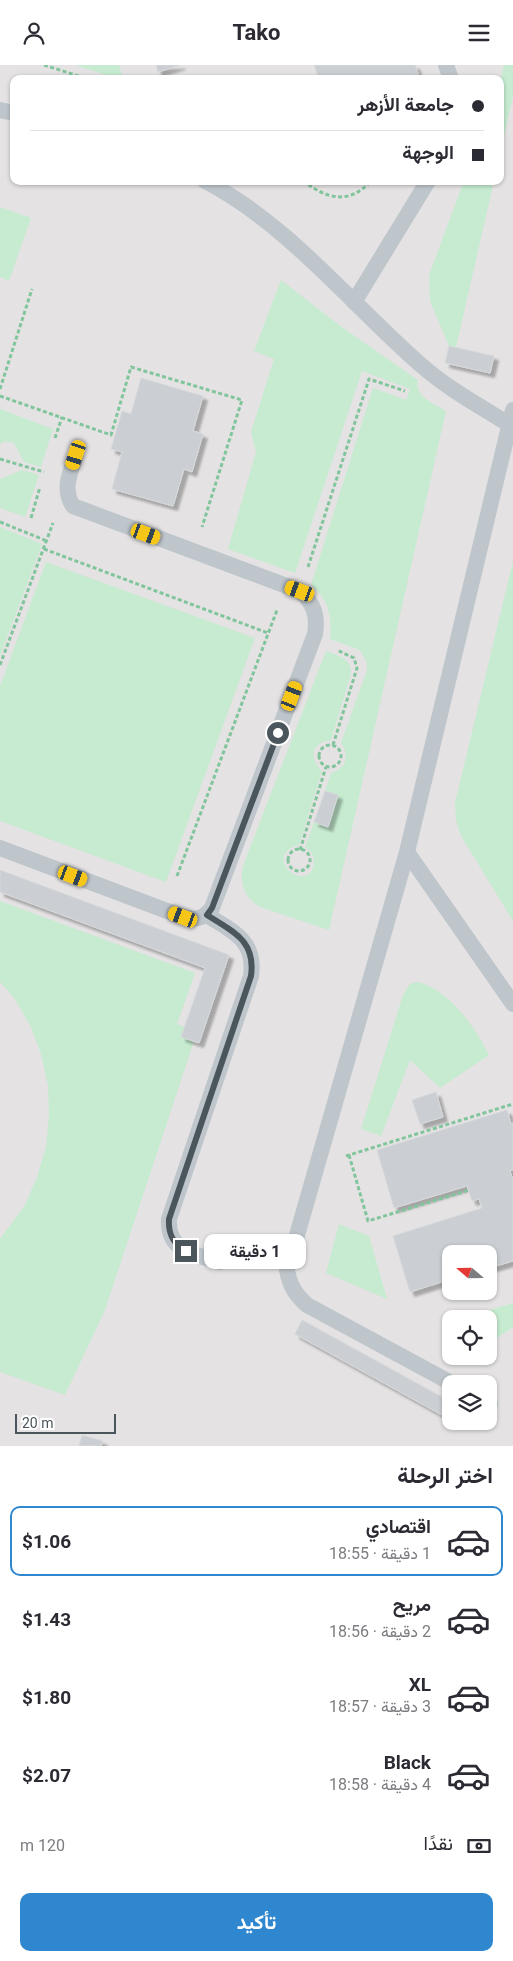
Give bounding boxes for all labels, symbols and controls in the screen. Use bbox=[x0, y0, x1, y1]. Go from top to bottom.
icon: person bbox=[20, 19, 48, 47]
icon: menu bbox=[465, 19, 493, 47]
text: Tako bbox=[233, 20, 280, 45]
text: جامعة الأزهر bbox=[357, 93, 454, 116]
text: الوجهة bbox=[402, 141, 454, 164]
car bbox=[64, 438, 87, 472]
car bbox=[129, 522, 162, 546]
car bbox=[283, 579, 316, 603]
car bbox=[279, 679, 304, 713]
route start bbox=[267, 722, 289, 744]
car bbox=[56, 864, 89, 888]
car bbox=[166, 905, 199, 929]
callout: 1 دقيقة bbox=[204, 1233, 306, 1269]
route end bbox=[175, 1240, 197, 1262]
text: 1 دقيقة bbox=[230, 1242, 280, 1261]
north arrow bbox=[442, 1245, 498, 1300]
map controls bbox=[442, 1245, 497, 1430]
button: locate bbox=[442, 1310, 497, 1365]
button: layers bbox=[442, 1375, 497, 1430]
scale bar bbox=[15, 1411, 116, 1434]
text: 20 m bbox=[22, 1415, 54, 1431]
text: اختر الرحلة bbox=[397, 1463, 493, 1488]
text: اقتصادي bbox=[366, 1515, 431, 1538]
icon: car bbox=[446, 1519, 491, 1564]
text: $1.06 bbox=[22, 1530, 71, 1553]
text: 1 دقيقة · 18:55 bbox=[329, 1544, 431, 1563]
text: مريح bbox=[393, 1593, 431, 1616]
icon: car bbox=[446, 1597, 491, 1642]
text: $1.43 bbox=[22, 1608, 71, 1631]
text: 2 دقيقة · 18:56 bbox=[329, 1622, 431, 1641]
text: XL bbox=[409, 1673, 431, 1696]
icon: car bbox=[446, 1675, 491, 1720]
text: $1.80 bbox=[22, 1686, 71, 1709]
text: 3 دقيقة · 18:57 bbox=[329, 1697, 431, 1716]
text: Black bbox=[384, 1751, 431, 1774]
icon: car bbox=[446, 1753, 491, 1798]
text: $2.07 bbox=[22, 1764, 71, 1787]
text: 4 دقيقة · 18:58 bbox=[329, 1775, 431, 1794]
text: نقدًا bbox=[424, 1832, 453, 1855]
icon: cash bbox=[465, 1832, 493, 1860]
text: 120 m bbox=[20, 1836, 65, 1855]
button: تأكيد bbox=[20, 1893, 493, 1951]

